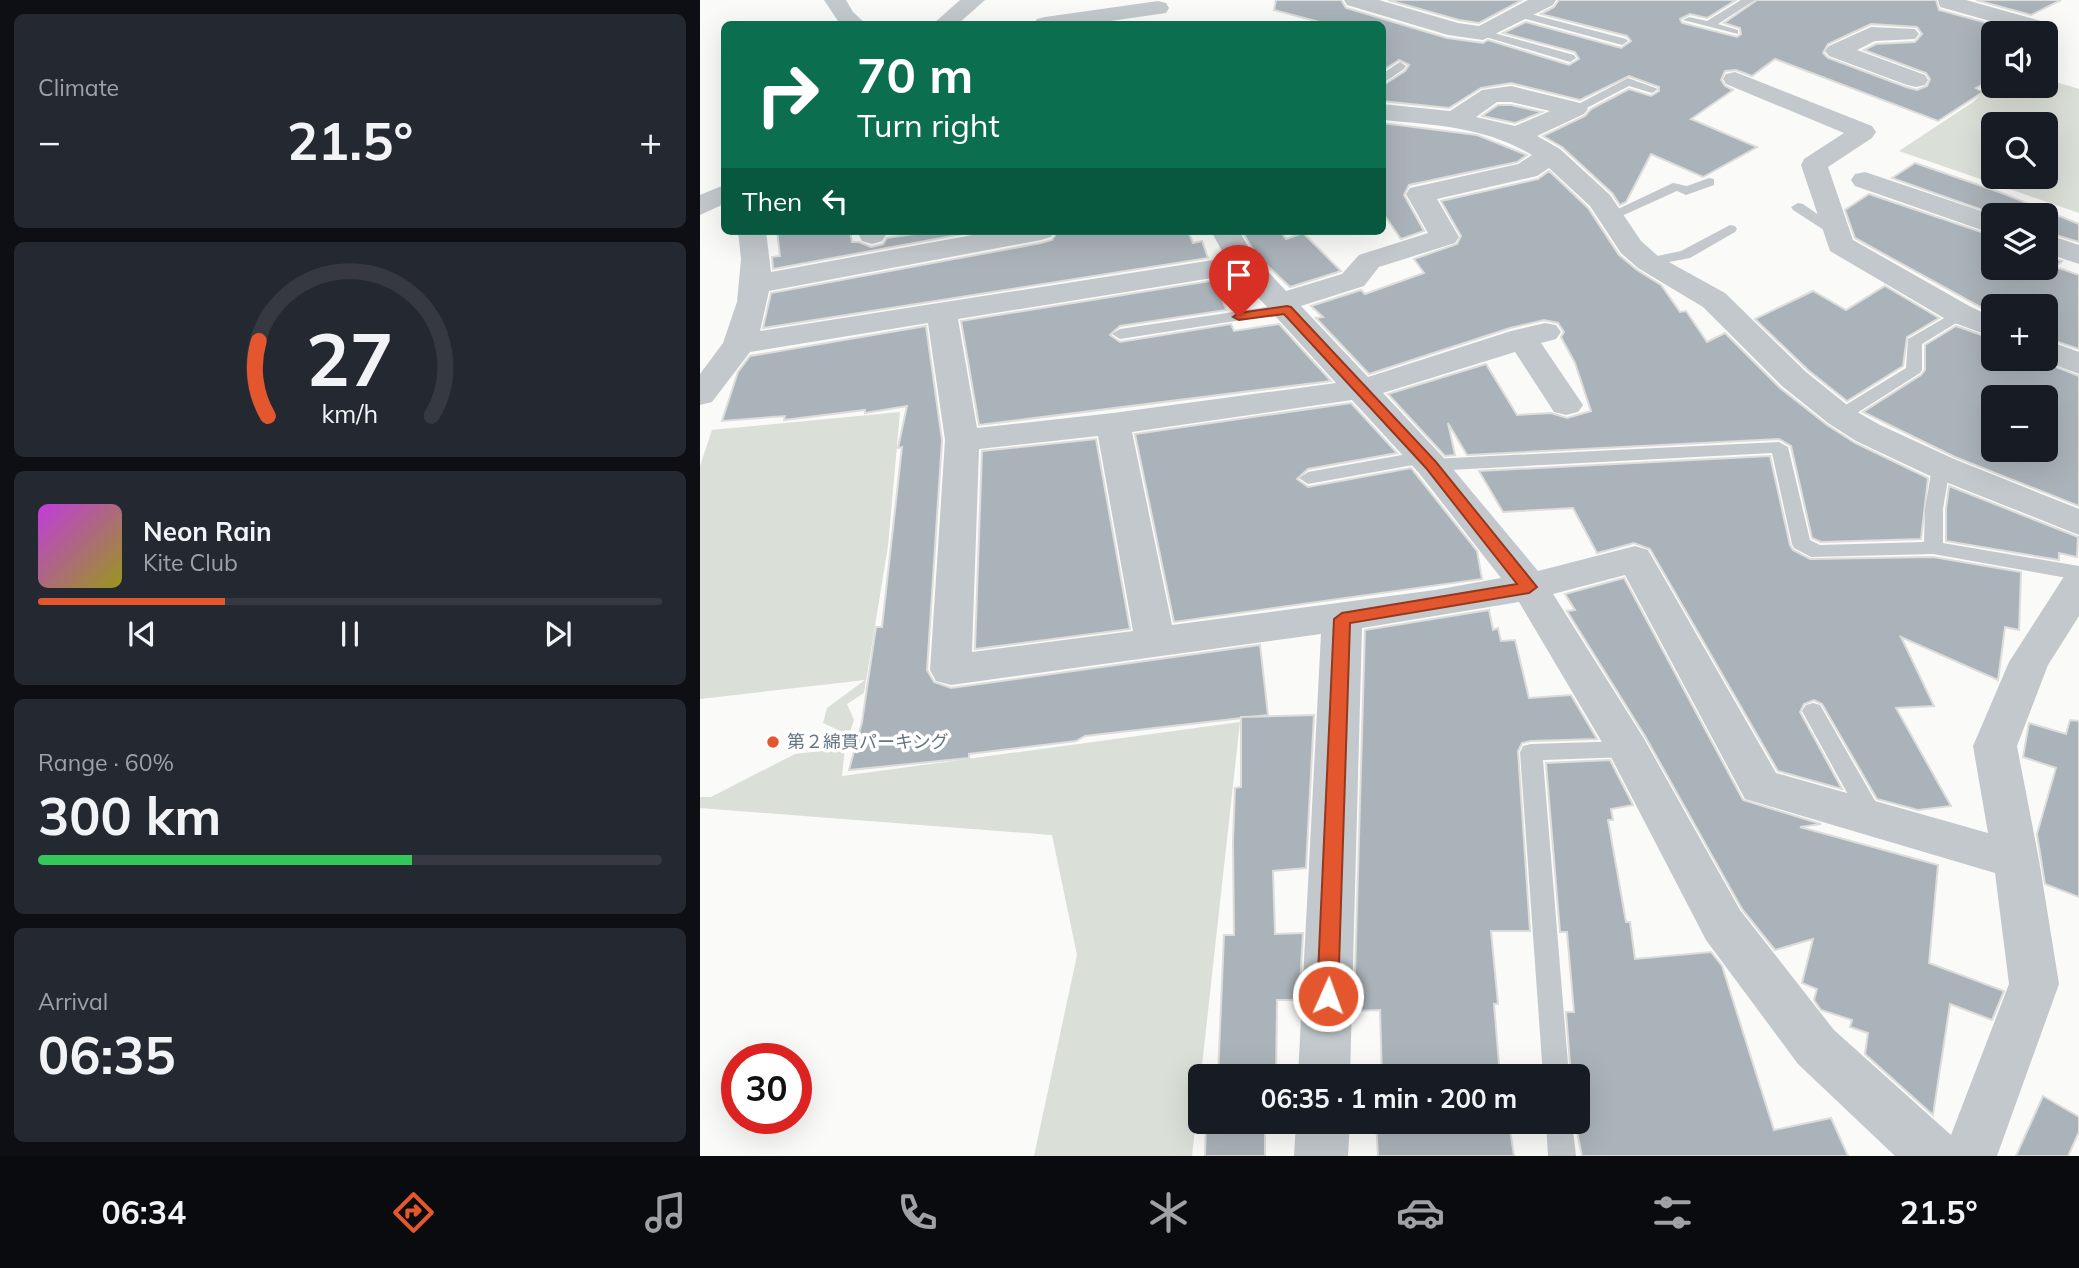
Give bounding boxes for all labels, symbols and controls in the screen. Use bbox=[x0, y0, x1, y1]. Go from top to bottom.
map controls bbox=[1981, 21, 2058, 462]
button: sound bbox=[1981, 21, 2058, 98]
text: 70 m bbox=[857, 44, 973, 105]
icon: right bbox=[742, 49, 833, 140]
text: Climate bbox=[38, 73, 119, 102]
text: Turn right bbox=[857, 105, 1000, 145]
text: 21.5° bbox=[287, 108, 413, 173]
button: search bbox=[1981, 112, 2058, 189]
text: − bbox=[38, 117, 61, 165]
text: + bbox=[639, 117, 662, 165]
icon: left bbox=[816, 182, 854, 220]
text: Then bbox=[742, 185, 802, 218]
button: layers bbox=[1981, 203, 2058, 280]
pin bbox=[1209, 245, 1269, 317]
icon: arrive bbox=[1220, 256, 1258, 294]
button: + bbox=[1981, 294, 2058, 371]
text: 27 bbox=[306, 313, 394, 404]
button: − bbox=[1981, 385, 2058, 462]
text: km/h bbox=[322, 397, 378, 428]
text: Neon Rain bbox=[143, 515, 272, 548]
text: Kite Club bbox=[143, 548, 238, 577]
icon: previous bbox=[123, 615, 161, 653]
icon: pause bbox=[331, 615, 369, 653]
icon: next bbox=[539, 615, 577, 653]
place label: 第２綿貫パーキング bbox=[787, 730, 948, 753]
marker: 第２綿貫パーキング bbox=[765, 734, 781, 750]
text: Range · 60% bbox=[38, 748, 174, 777]
text: 300 km bbox=[38, 783, 221, 848]
position arrow bbox=[1291, 959, 1365, 1033]
text: Arrival bbox=[38, 987, 108, 1016]
text: 06:35 bbox=[38, 1022, 176, 1087]
speed limit sign: 30 bbox=[721, 1043, 812, 1134]
text: 06:35 · 1 min · 200 m bbox=[1261, 1082, 1517, 1115]
icon: directions bbox=[389, 1188, 438, 1237]
icon: music bbox=[641, 1188, 690, 1237]
icon: phone bbox=[893, 1188, 942, 1237]
icon: climate bbox=[1144, 1188, 1193, 1237]
icon: car bbox=[1396, 1188, 1445, 1237]
icon: filters bbox=[1648, 1188, 1697, 1237]
text: 06:34 bbox=[101, 1192, 186, 1232]
text: 21.5° bbox=[1900, 1192, 1978, 1232]

